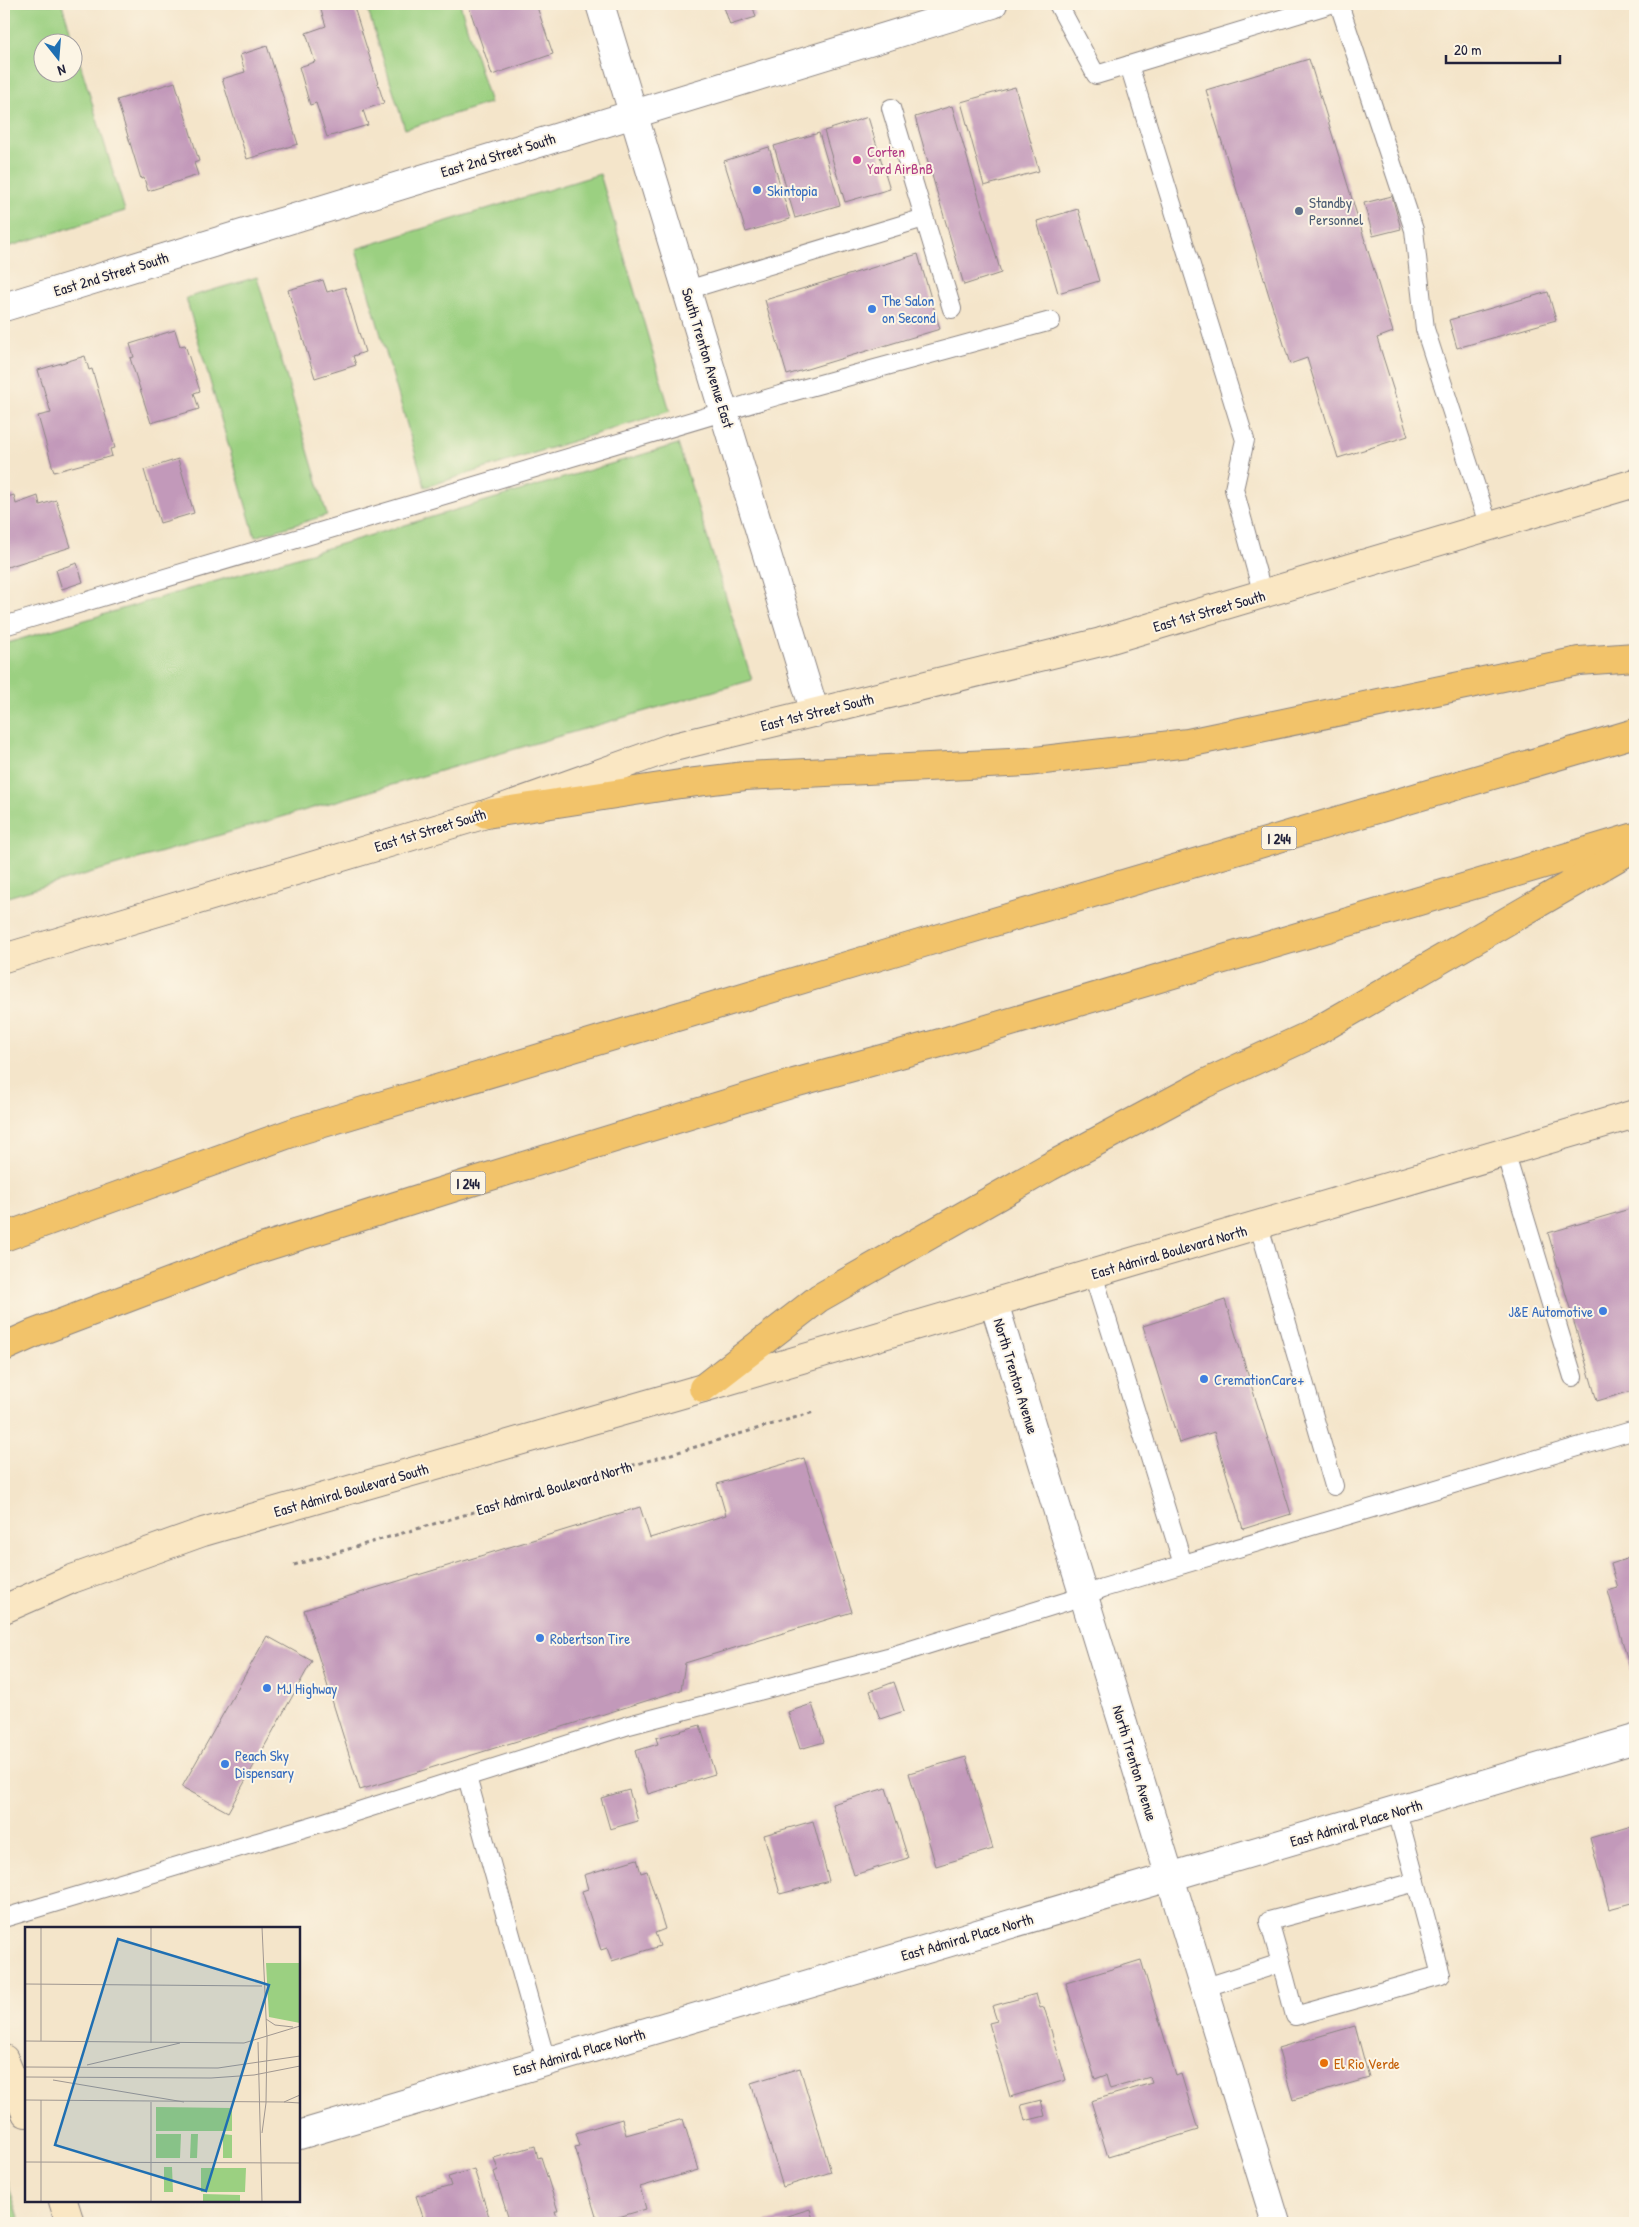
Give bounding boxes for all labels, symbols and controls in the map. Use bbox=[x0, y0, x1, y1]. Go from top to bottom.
north arrow bbox=[32, 32, 82, 82]
scale bar bbox=[1446, 32, 1560, 64]
text: 20 m bbox=[1454, 39, 1481, 60]
text: N bbox=[55, 61, 68, 81]
street label: East 2nd Street South bbox=[438, 128, 558, 182]
place label: Corten Yard AirBnB bbox=[867, 141, 933, 179]
marker: Corten Yard AirBnB bbox=[851, 154, 863, 166]
place label: Skintopia bbox=[767, 180, 817, 201]
marker: Skintopia bbox=[751, 184, 763, 196]
place label: Standby Personnel bbox=[1309, 192, 1363, 230]
marker: Standby Personnel bbox=[1293, 205, 1305, 217]
street label: East 2nd Street South bbox=[51, 247, 171, 301]
street label: South Trenton Avenue East bbox=[677, 285, 740, 432]
place label: The Salon on Second bbox=[882, 290, 936, 328]
marker: The Salon on Second bbox=[866, 303, 878, 315]
street label: East 1st Street South bbox=[1151, 585, 1267, 637]
street label: East 1st Street South bbox=[758, 688, 876, 736]
street label: East 1st Street South bbox=[372, 803, 488, 857]
road number: I 244 bbox=[1262, 826, 1296, 850]
road number: I 244 bbox=[450, 1172, 486, 1194]
street label: East Admiral Boulevard North bbox=[1089, 1220, 1249, 1284]
place label: J&E Automotive bbox=[1508, 1301, 1593, 1322]
marker: J&E Automotive bbox=[1597, 1305, 1609, 1317]
street label: North Trenton Avenue bbox=[988, 1316, 1044, 1436]
place label: CremationCare+ bbox=[1214, 1369, 1304, 1390]
marker: CremationCare+ bbox=[1198, 1373, 1210, 1385]
street label: East Admiral Boulevard North bbox=[474, 1456, 634, 1520]
street label: East Admiral Boulevard South bbox=[271, 1458, 431, 1522]
place label: Robertson Tire bbox=[550, 1628, 630, 1649]
marker: Robertson Tire bbox=[534, 1632, 546, 1644]
place label: MJ Highway bbox=[277, 1678, 337, 1699]
marker: MJ Highway bbox=[261, 1682, 273, 1694]
street label: North Trenton Avenue bbox=[1107, 1703, 1163, 1823]
place label: Peach Sky Dispensary bbox=[235, 1745, 294, 1783]
marker: Peach Sky Dispensary bbox=[219, 1758, 231, 1770]
street label: East Admiral Place North bbox=[1288, 1794, 1424, 1852]
street label: East Admiral Place North bbox=[899, 1908, 1035, 1966]
inset map bbox=[25, 1927, 300, 2202]
street label: East Admiral Place North bbox=[511, 2023, 647, 2081]
place label: El Rio Verde bbox=[1334, 2053, 1400, 2074]
marker: El Rio Verde bbox=[1318, 2057, 1330, 2069]

